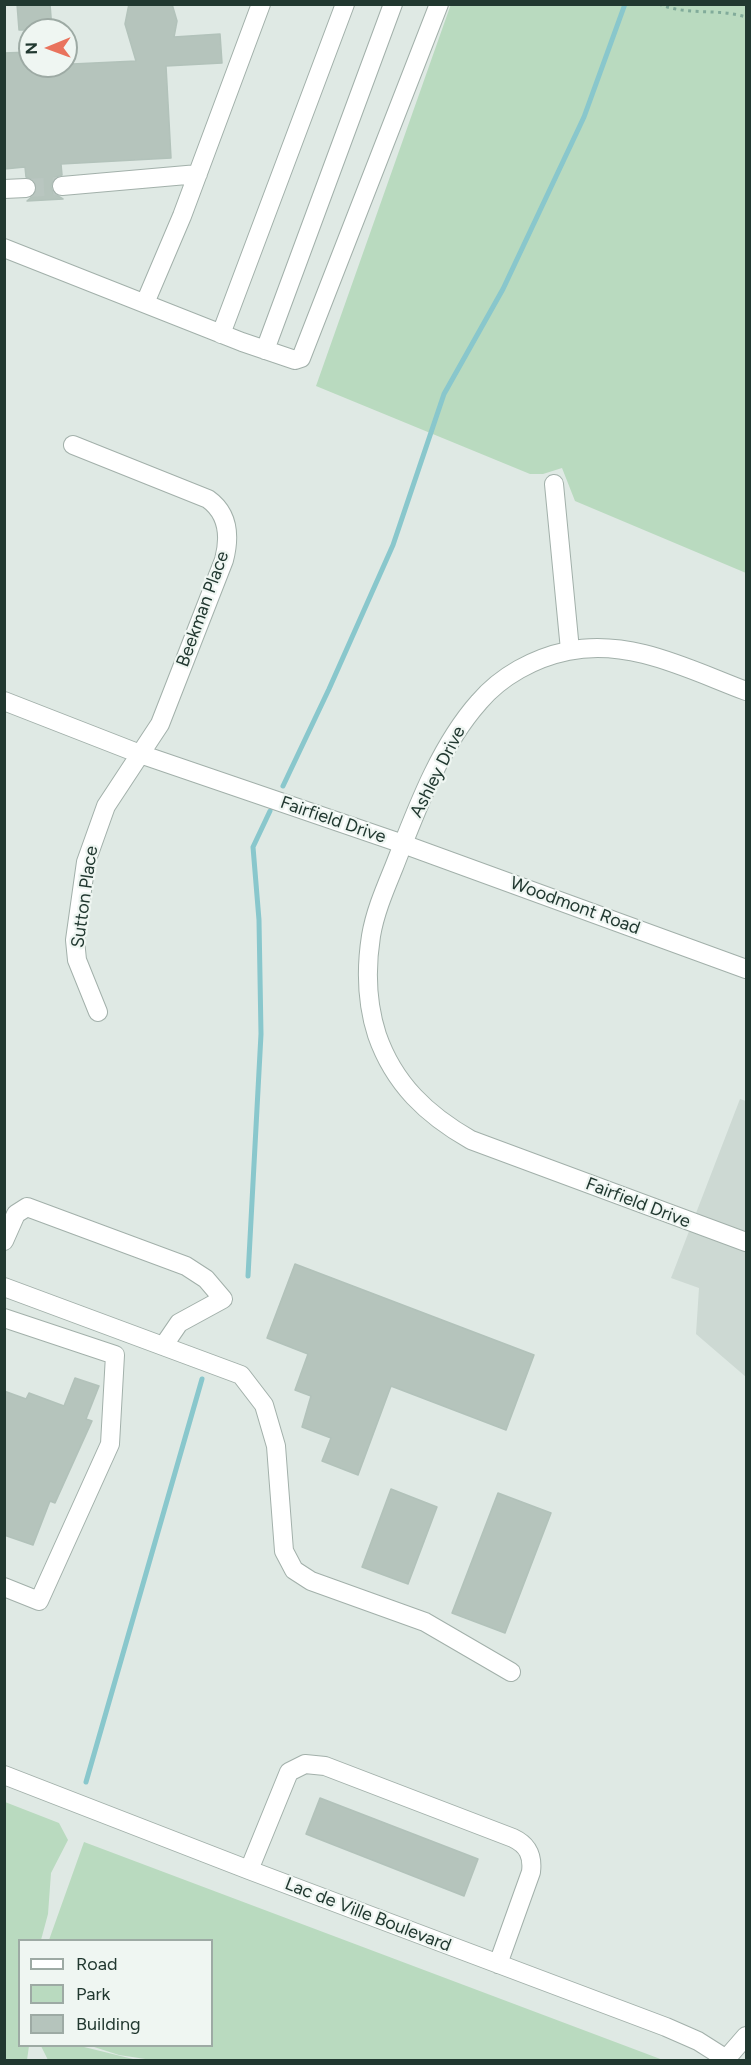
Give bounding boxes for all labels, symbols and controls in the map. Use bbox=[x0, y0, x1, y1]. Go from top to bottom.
north arrow bbox=[18, 18, 78, 78]
text: N bbox=[22, 42, 41, 55]
street label: Beekman Place bbox=[172, 548, 234, 670]
street label: Ashley Drive bbox=[406, 723, 470, 821]
street label: Fairfield Drive bbox=[277, 792, 389, 848]
street label: Sutton Place bbox=[67, 845, 103, 949]
street label: Woodmont Road bbox=[507, 873, 643, 939]
street label: Fairfield Drive bbox=[583, 1173, 693, 1233]
street label: Lac de Ville Boulevard bbox=[282, 1873, 454, 1957]
legend bbox=[18, 1939, 213, 2047]
text: Road bbox=[76, 1953, 117, 1975]
text: Park bbox=[76, 1983, 110, 2005]
text: Building bbox=[76, 2013, 141, 2035]

